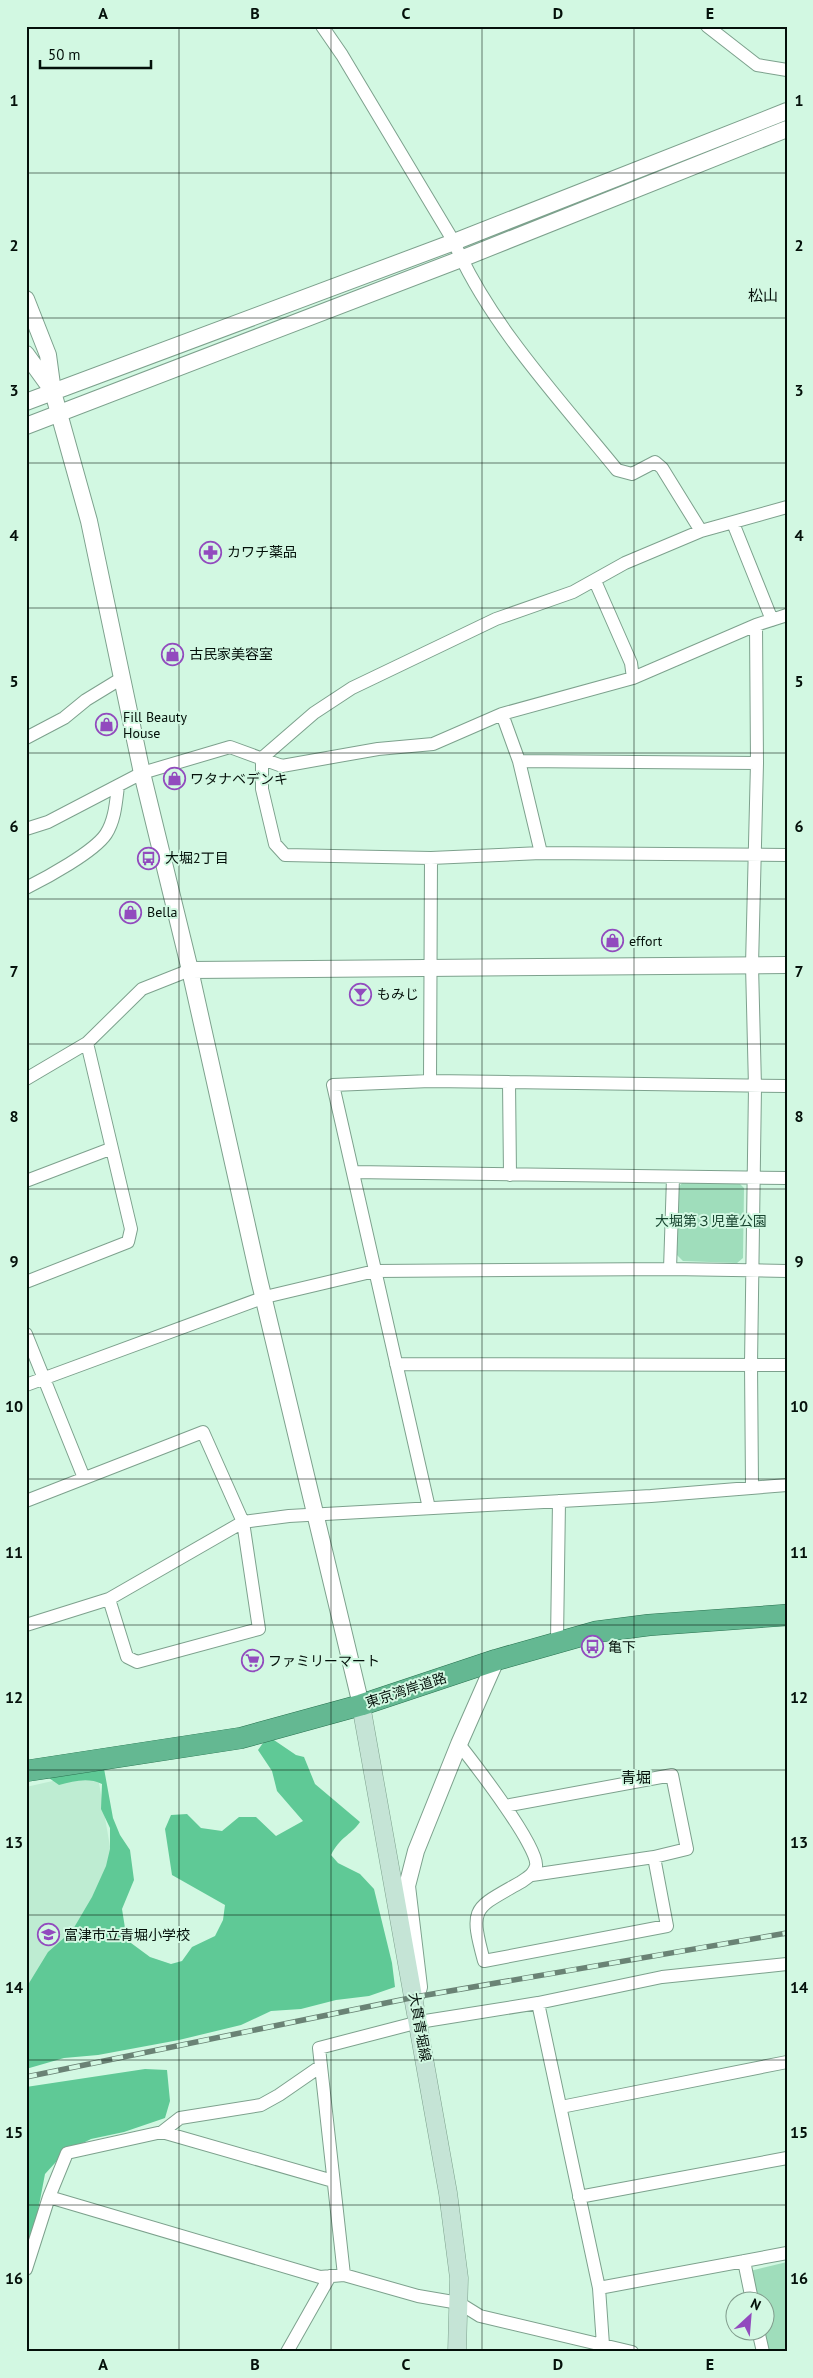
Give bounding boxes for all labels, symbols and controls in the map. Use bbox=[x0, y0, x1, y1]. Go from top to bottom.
text: A bbox=[98, 3, 108, 23]
text: B bbox=[250, 3, 260, 23]
text: C bbox=[402, 3, 411, 23]
text: D bbox=[553, 3, 563, 23]
text: E bbox=[706, 3, 714, 23]
scale bar bbox=[40, 38, 151, 70]
text: 50 m bbox=[48, 45, 81, 64]
text: 1 bbox=[9, 90, 19, 110]
text: 1 bbox=[794, 90, 804, 110]
text: 2 bbox=[9, 235, 19, 255]
text: 2 bbox=[794, 235, 804, 255]
district label: 松山 bbox=[748, 286, 778, 305]
text: 3 bbox=[9, 380, 19, 400]
text: 3 bbox=[794, 380, 804, 400]
text: 4 bbox=[9, 525, 19, 545]
text: 4 bbox=[794, 525, 804, 545]
pharmacy icon: カワチ薬品 bbox=[199, 540, 223, 564]
place label: カワチ薬品 bbox=[227, 543, 297, 561]
shop icon: 古民家美容室 bbox=[161, 642, 185, 666]
place label: 古民家美容室 bbox=[189, 645, 273, 663]
text: 5 bbox=[9, 671, 19, 691]
text: 5 bbox=[794, 671, 804, 691]
place label: Fill Beauty House bbox=[123, 708, 187, 742]
shop icon: Fill Beauty House bbox=[95, 713, 119, 737]
shop icon: ワタナベデンキ bbox=[162, 767, 186, 791]
place label: ワタナベデンキ bbox=[190, 770, 288, 788]
text: 6 bbox=[9, 816, 19, 836]
text: 6 bbox=[794, 816, 804, 836]
bus stop icon: 大堀2丁目 bbox=[137, 846, 161, 870]
place label: 大堀2丁目 bbox=[165, 849, 229, 867]
shop icon: Bella bbox=[119, 900, 143, 924]
place label: Bella bbox=[147, 903, 177, 921]
shop icon: effort bbox=[601, 929, 625, 953]
place label: effort bbox=[629, 932, 663, 950]
text: 7 bbox=[9, 961, 19, 981]
text: 7 bbox=[794, 961, 804, 981]
bar icon: もみじ bbox=[349, 982, 373, 1006]
place label: もみじ bbox=[377, 985, 419, 1003]
text: 8 bbox=[9, 1106, 19, 1126]
text: 8 bbox=[794, 1106, 804, 1126]
park label: 大堀第３児童公園 bbox=[655, 1212, 767, 1230]
text: 9 bbox=[9, 1251, 19, 1271]
text: 9 bbox=[794, 1251, 804, 1271]
text: 10 bbox=[5, 1396, 23, 1416]
text: 10 bbox=[790, 1396, 808, 1416]
text: 11 bbox=[5, 1542, 23, 1562]
text: 11 bbox=[790, 1542, 808, 1562]
bus stop icon: 亀下 bbox=[580, 1635, 604, 1659]
place label: 亀下 bbox=[608, 1638, 636, 1656]
supermarket icon: ファミリーマート bbox=[240, 1649, 264, 1673]
place label: ファミリーマート bbox=[268, 1652, 380, 1670]
street label: 東京湾岸道路 bbox=[363, 1668, 449, 1712]
text: 12 bbox=[5, 1687, 23, 1707]
text: 12 bbox=[790, 1687, 808, 1707]
district label: 青堀 bbox=[621, 1768, 651, 1787]
text: 13 bbox=[5, 1832, 23, 1852]
text: 13 bbox=[790, 1832, 808, 1852]
school or university icon: 富津市立青堀小学校 bbox=[36, 1923, 60, 1947]
place label: 富津市立青堀小学校 bbox=[64, 1926, 190, 1944]
text: 14 bbox=[5, 1977, 23, 1997]
text: 14 bbox=[790, 1977, 808, 1997]
street label: 大貫青堀線 bbox=[405, 1991, 435, 2063]
text: 15 bbox=[5, 2122, 23, 2142]
text: 15 bbox=[790, 2122, 808, 2142]
text: 16 bbox=[5, 2268, 23, 2288]
text: 16 bbox=[790, 2268, 808, 2288]
north arrow bbox=[726, 2290, 776, 2340]
text: N bbox=[748, 2294, 764, 2314]
text: A bbox=[98, 2354, 108, 2374]
text: B bbox=[250, 2354, 260, 2374]
text: C bbox=[402, 2354, 411, 2374]
text: D bbox=[553, 2354, 563, 2374]
text: E bbox=[706, 2354, 714, 2374]

